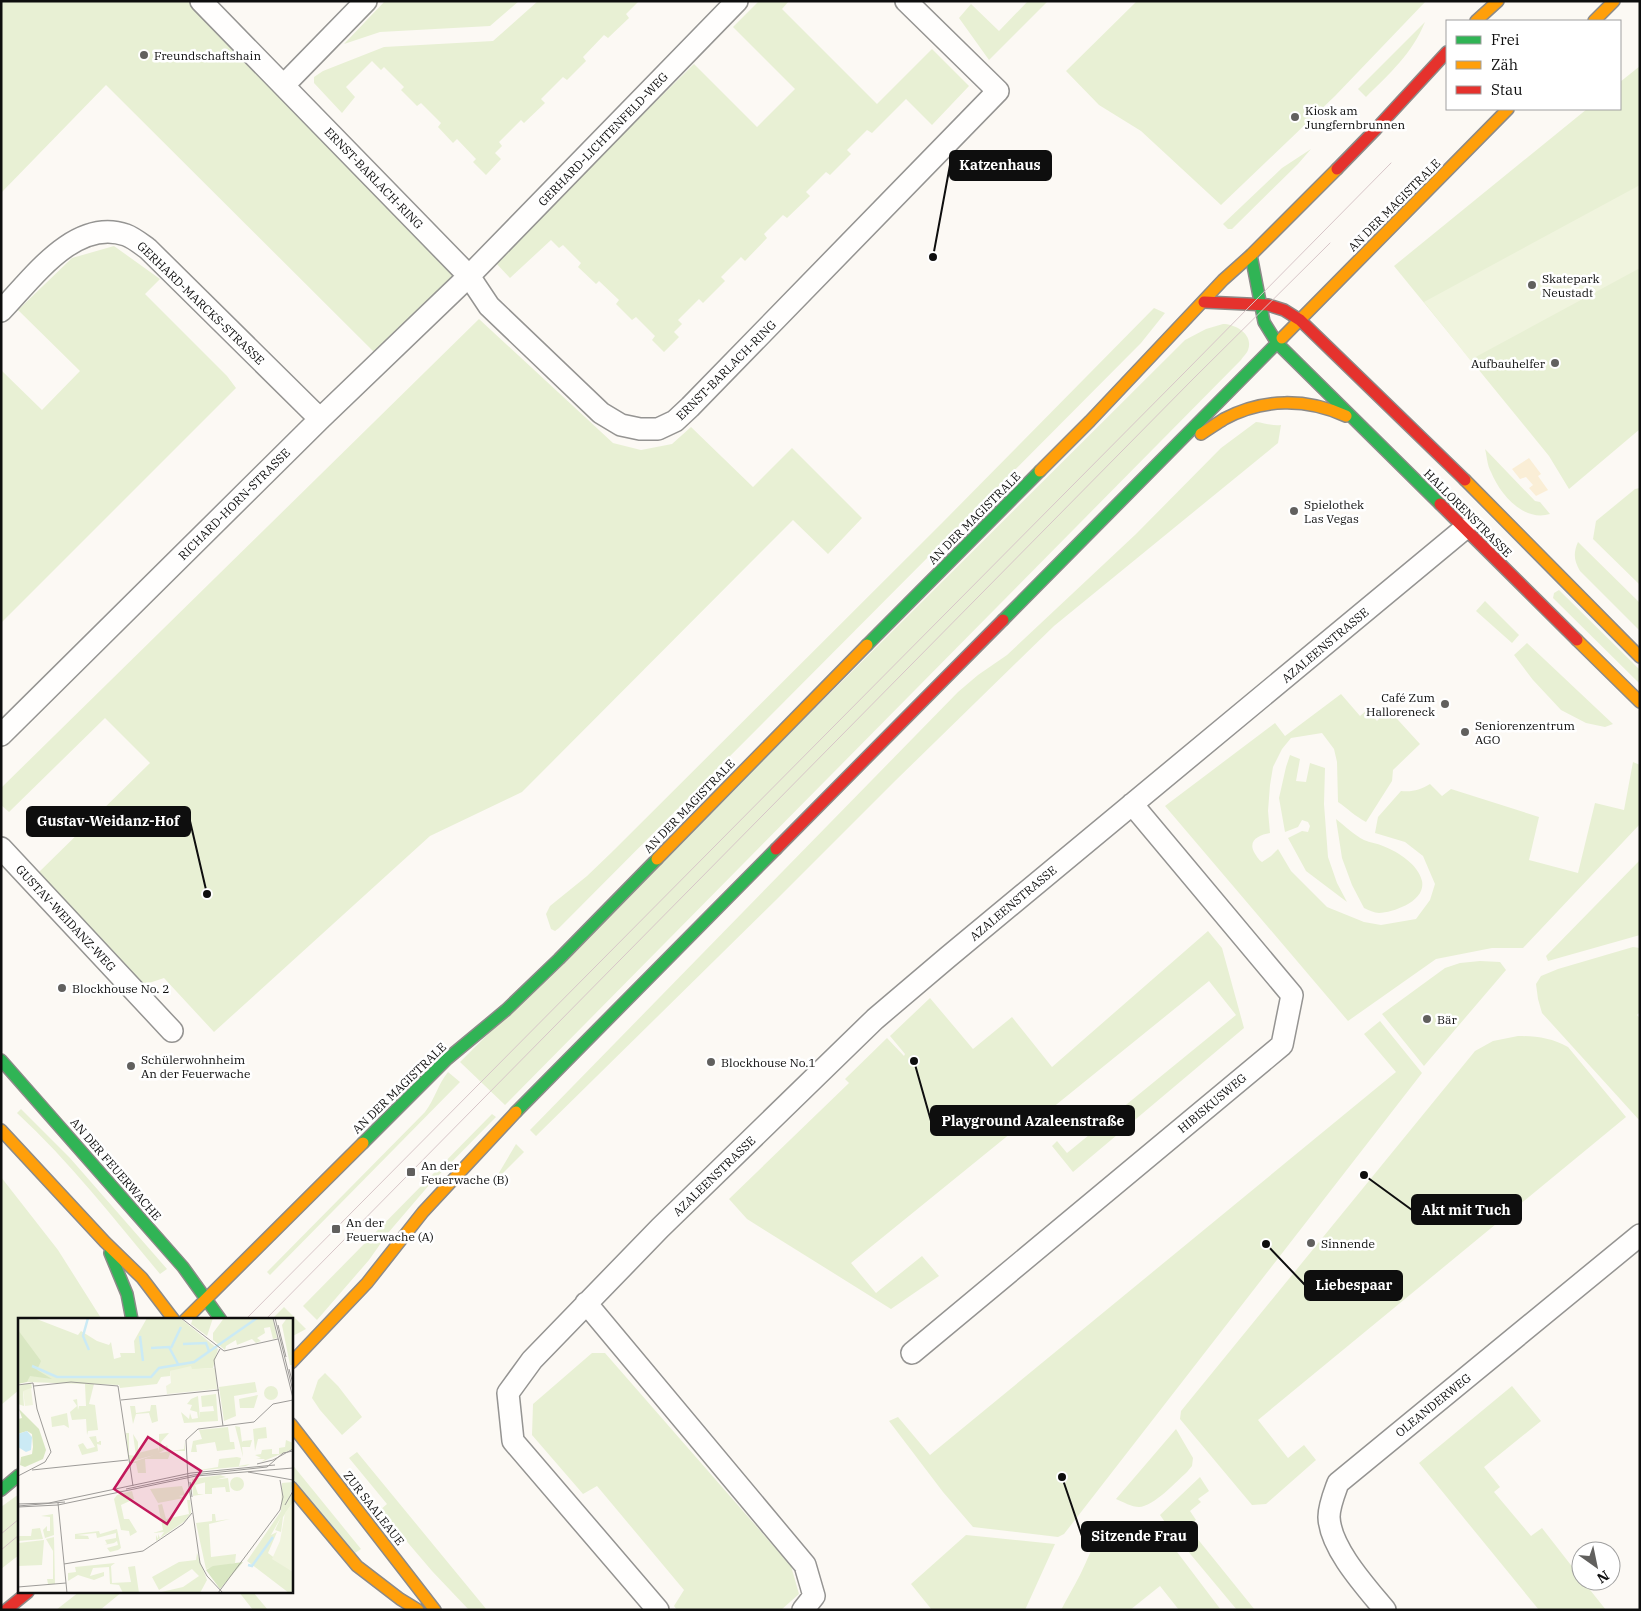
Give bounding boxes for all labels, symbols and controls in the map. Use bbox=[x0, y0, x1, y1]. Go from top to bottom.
legend bbox=[1446, 20, 1621, 110]
text: Frei bbox=[1491, 30, 1520, 49]
place label: Freundschaftshain bbox=[154, 48, 261, 63]
marker: Freundschaftshain bbox=[138, 49, 150, 61]
text: Zäh bbox=[1491, 55, 1518, 74]
street label: GERHARD-LICHTENFELD-WEG bbox=[535, 69, 671, 209]
text: Stau bbox=[1491, 80, 1523, 99]
place label: Kiosk am Jungfernbrunnen bbox=[1305, 103, 1405, 132]
marker: Kiosk am Jungfernbrunnen bbox=[1289, 111, 1301, 123]
street label: ERNST-BARLACH-RING bbox=[322, 124, 427, 232]
callout: Katzenhaus bbox=[950, 151, 1051, 180]
text: Katzenhaus bbox=[959, 156, 1041, 174]
street label: AN DER MAGISTRALE bbox=[1345, 156, 1443, 254]
street label: GERHARD-MARCKS-STRASSE bbox=[134, 238, 268, 368]
place label: Skatepark Neustadt bbox=[1542, 271, 1600, 300]
marker: Skatepark Neustadt bbox=[1526, 279, 1538, 291]
street label: ERNST-BARLACH-RING bbox=[673, 317, 779, 423]
place label: Aufbauhelfer bbox=[1471, 356, 1546, 371]
marker: Aufbauhelfer bbox=[1549, 357, 1561, 369]
street label: RICHARD-HORN-STRASSE bbox=[175, 445, 293, 563]
street label: HALLORENSTRASSE bbox=[1421, 466, 1515, 560]
street label: AN DER MAGISTRALE bbox=[925, 469, 1023, 567]
place label: Spielothek Las Vegas bbox=[1304, 497, 1364, 526]
marker: Spielothek Las Vegas bbox=[1288, 505, 1300, 517]
street label: AZALEENSTRASSE bbox=[1278, 604, 1372, 686]
place label: Café Zum Halloreneck bbox=[1366, 690, 1436, 719]
marker: Café Zum Halloreneck bbox=[1439, 698, 1451, 710]
place label: Seniorenzentrum AGO bbox=[1475, 718, 1575, 747]
marker: Seniorenzentrum AGO bbox=[1459, 726, 1471, 738]
street label: AN DER MAGISTRALE bbox=[640, 756, 738, 856]
callout: Gustav-Weidanz-Hof bbox=[27, 807, 190, 836]
text: Gustav-Weidanz-Hof bbox=[37, 812, 181, 830]
street label: GUSTAV-WEIDANZ-WEG bbox=[13, 862, 119, 975]
street label: AZALEENSTRASSE bbox=[966, 862, 1060, 944]
place label: Blockhouse No. 2 bbox=[72, 981, 169, 996]
marker: Blockhouse No. 2 bbox=[56, 982, 68, 994]
place label: Bär bbox=[1437, 1012, 1458, 1027]
marker: Bär bbox=[1421, 1013, 1433, 1025]
street label: AN DER MAGISTRALE bbox=[349, 1039, 449, 1137]
place label: Schülerwohnheim An der Feuerwache bbox=[141, 1052, 250, 1081]
place label: Blockhouse No.1 bbox=[721, 1055, 816, 1070]
marker: Blockhouse No.1 bbox=[705, 1056, 717, 1068]
marker: Schülerwohnheim An der Feuerwache bbox=[125, 1060, 137, 1072]
street label: HIBISKUSWEG bbox=[1175, 1070, 1250, 1136]
callout: Playground Azaleenstraße bbox=[931, 1106, 1134, 1135]
text: Playground Azaleenstraße bbox=[941, 1112, 1125, 1130]
street label: AN DER FEUERWACHE bbox=[67, 1115, 165, 1223]
street label: AZALEENSTRASSE bbox=[670, 1133, 758, 1219]
place label: An der Feuerwache (B) bbox=[421, 1158, 509, 1187]
marker: An der Feuerwache (B) bbox=[405, 1166, 417, 1178]
callout: Akt mit Tuch bbox=[1412, 1195, 1521, 1224]
text: Akt mit Tuch bbox=[1421, 1201, 1511, 1219]
place label: An der Feuerwache (A) bbox=[346, 1215, 434, 1244]
marker: An der Feuerwache (A) bbox=[330, 1223, 342, 1235]
place label: Sinnende bbox=[1321, 1236, 1375, 1251]
marker: Sinnende bbox=[1305, 1237, 1317, 1249]
callout: Liebespaar bbox=[1305, 1271, 1402, 1300]
text: Liebespaar bbox=[1315, 1276, 1393, 1294]
inset map bbox=[18, 1318, 292, 1594]
street label: OLEANDERWEG bbox=[1392, 1370, 1474, 1440]
street label: ZUR SAALEAUE bbox=[340, 1468, 408, 1548]
callout: Sitzende Frau bbox=[1082, 1522, 1197, 1551]
text: Sitzende Frau bbox=[1091, 1527, 1187, 1545]
north arrow bbox=[1571, 1541, 1621, 1591]
text: N bbox=[1594, 1566, 1613, 1587]

